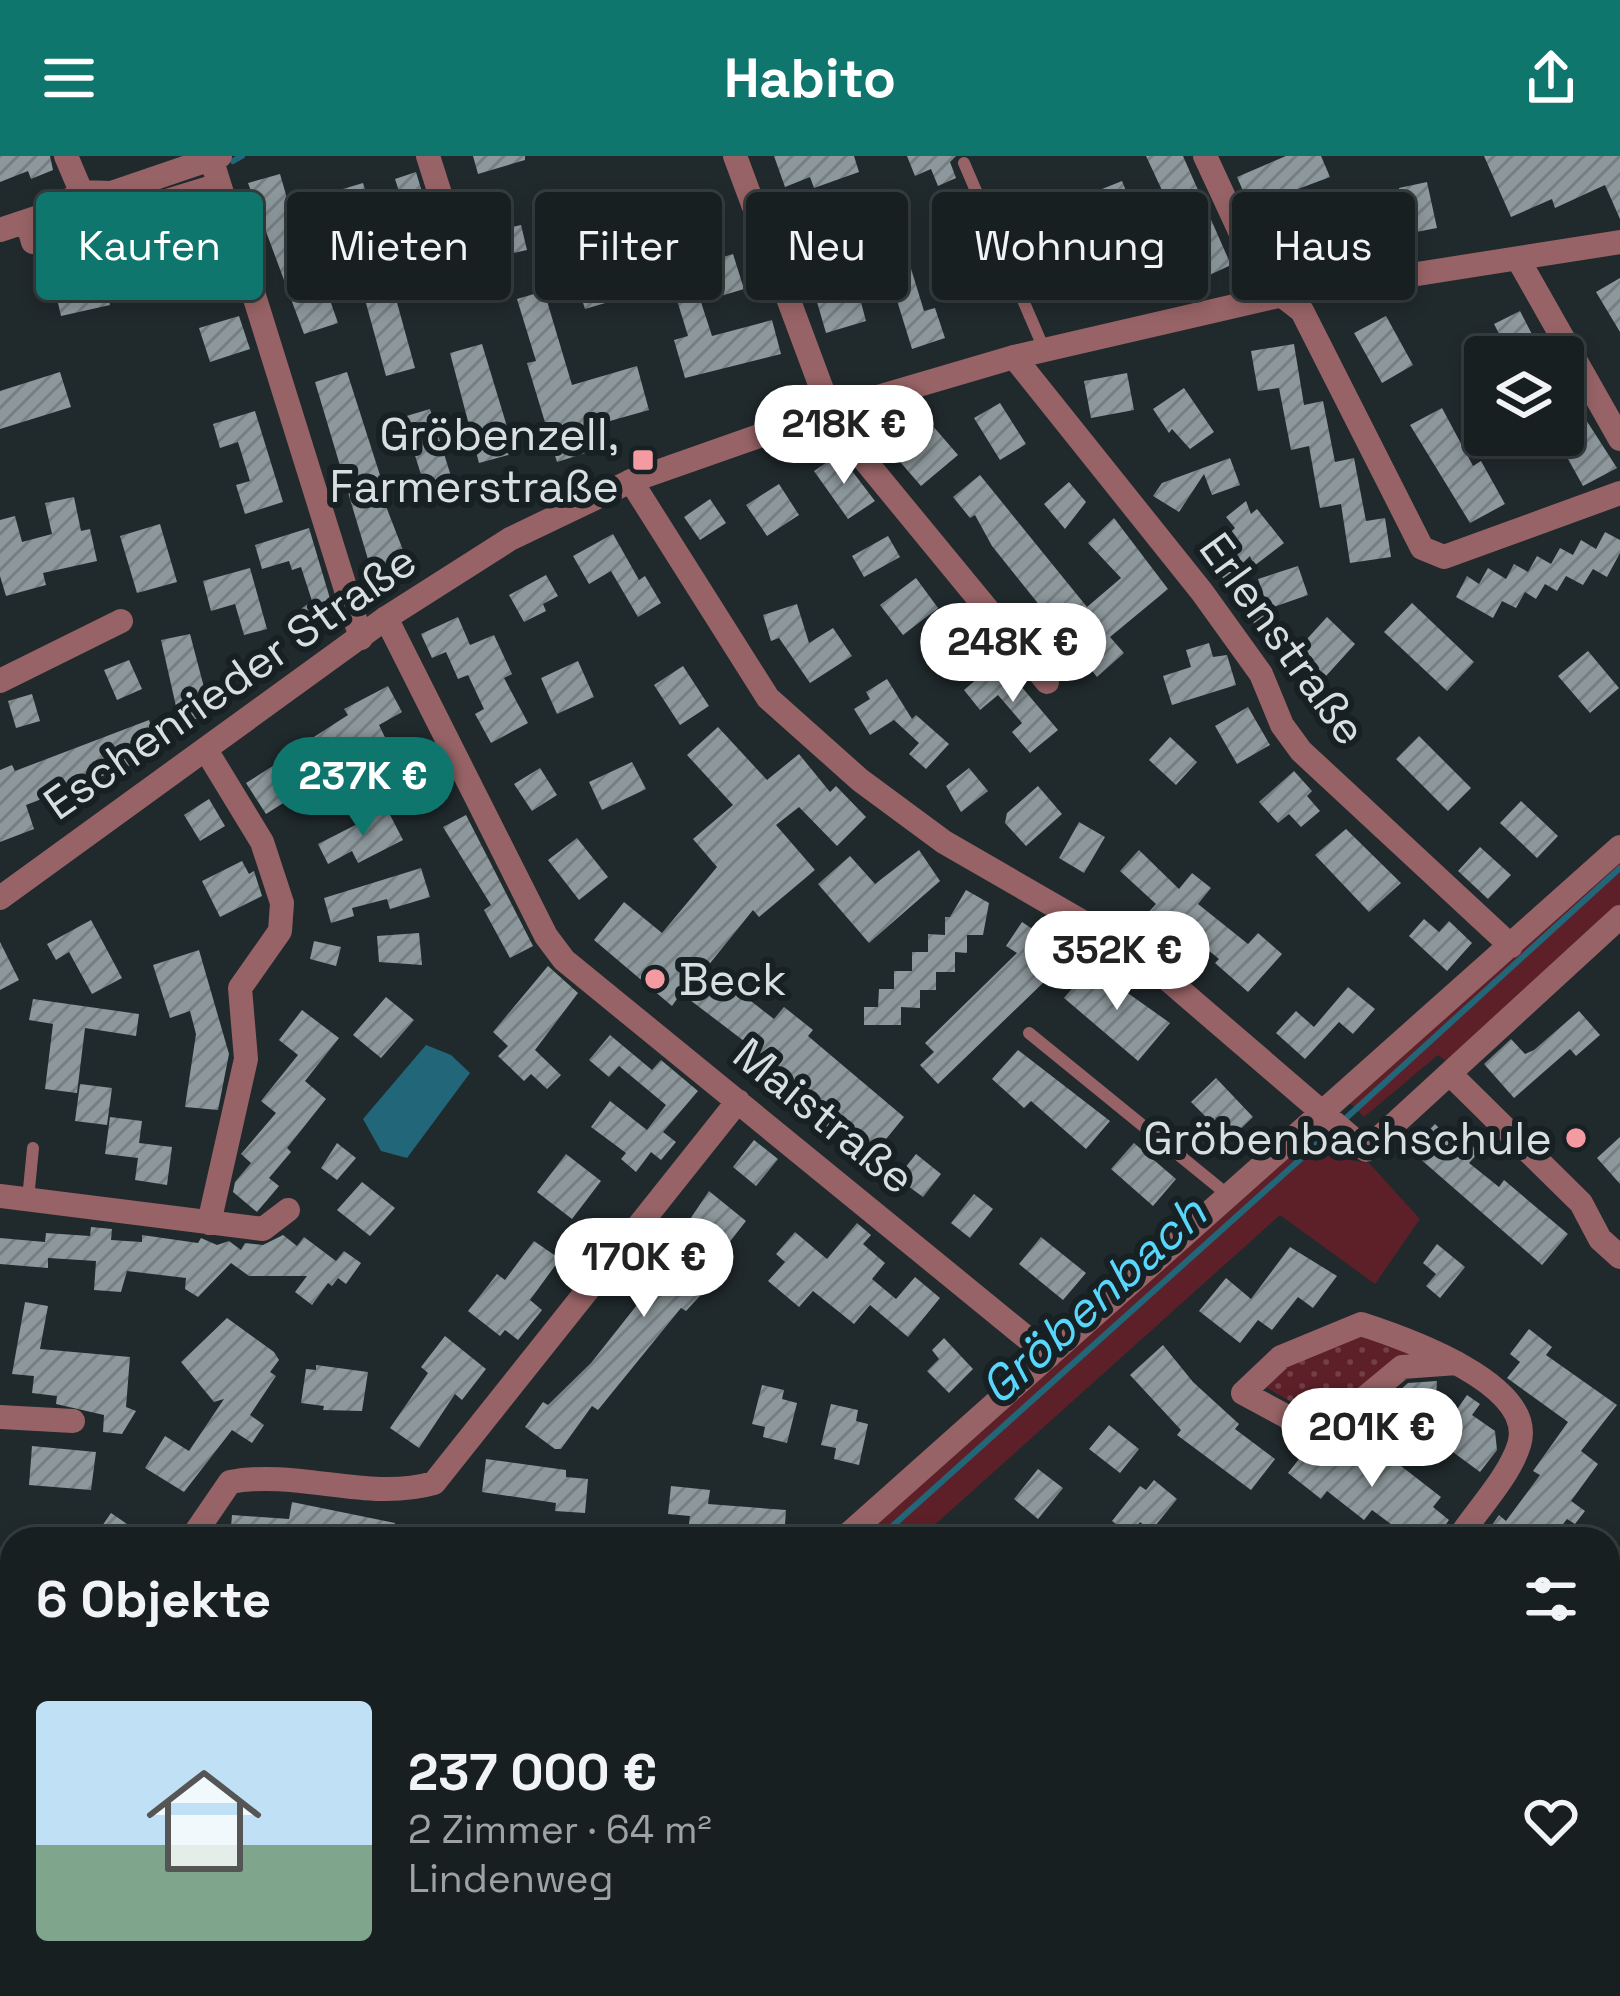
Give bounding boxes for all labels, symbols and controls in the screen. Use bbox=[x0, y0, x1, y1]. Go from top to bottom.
text: Habito bbox=[724, 44, 896, 113]
icon: menu bbox=[36, 45, 102, 111]
icon: share bbox=[1518, 45, 1584, 111]
chip: Kaufen bbox=[36, 192, 263, 300]
chip: Mieten bbox=[287, 192, 511, 300]
chip: Filter bbox=[535, 192, 722, 300]
chip: Neu bbox=[746, 192, 908, 300]
chip: Wohnung bbox=[932, 192, 1208, 300]
chip: Haus bbox=[1232, 192, 1415, 300]
map controls bbox=[1464, 336, 1584, 456]
button: layers bbox=[1464, 336, 1584, 456]
pin: 218K € bbox=[746, 385, 942, 487]
text: 218K € bbox=[782, 399, 906, 448]
place label: Gröbenzell, Farmerstraße bbox=[329, 406, 619, 515]
marker: Gröbenzell, Farmerstraße bbox=[630, 447, 656, 473]
street label: Erlenstraße bbox=[1187, 522, 1379, 756]
street label: Eschenrieder Straße bbox=[33, 532, 427, 832]
pin: 248K € bbox=[915, 603, 1111, 705]
text: 248K € bbox=[947, 617, 1079, 666]
pin: 237K € bbox=[265, 737, 461, 839]
text: 237K € bbox=[298, 751, 428, 800]
pin: 352K € bbox=[1019, 911, 1215, 1013]
text: 352K € bbox=[1052, 925, 1182, 974]
place label: Beck bbox=[679, 951, 787, 1008]
marker: Beck bbox=[642, 966, 668, 992]
street label: Maistraße bbox=[722, 1026, 926, 1206]
place label: Gröbenbachschule bbox=[1143, 1110, 1552, 1167]
marker: Gröbenbachschule bbox=[1563, 1125, 1589, 1151]
water label: Gröbenbach bbox=[967, 1181, 1220, 1417]
pin: 170K € bbox=[546, 1218, 742, 1320]
text: 170K € bbox=[581, 1232, 707, 1281]
pin: 201K € bbox=[1274, 1388, 1470, 1490]
text: 201K € bbox=[1309, 1402, 1435, 1451]
icon: filters bbox=[1518, 1566, 1584, 1632]
text: 6 Objekte bbox=[36, 1567, 271, 1632]
text: 237 000 € bbox=[408, 1740, 657, 1805]
icon: home bbox=[132, 1749, 276, 1893]
icon: heart bbox=[1518, 1788, 1584, 1854]
text: 2 Zimmer · 64 m² bbox=[408, 1805, 712, 1854]
text: Lindenweg bbox=[408, 1854, 614, 1903]

